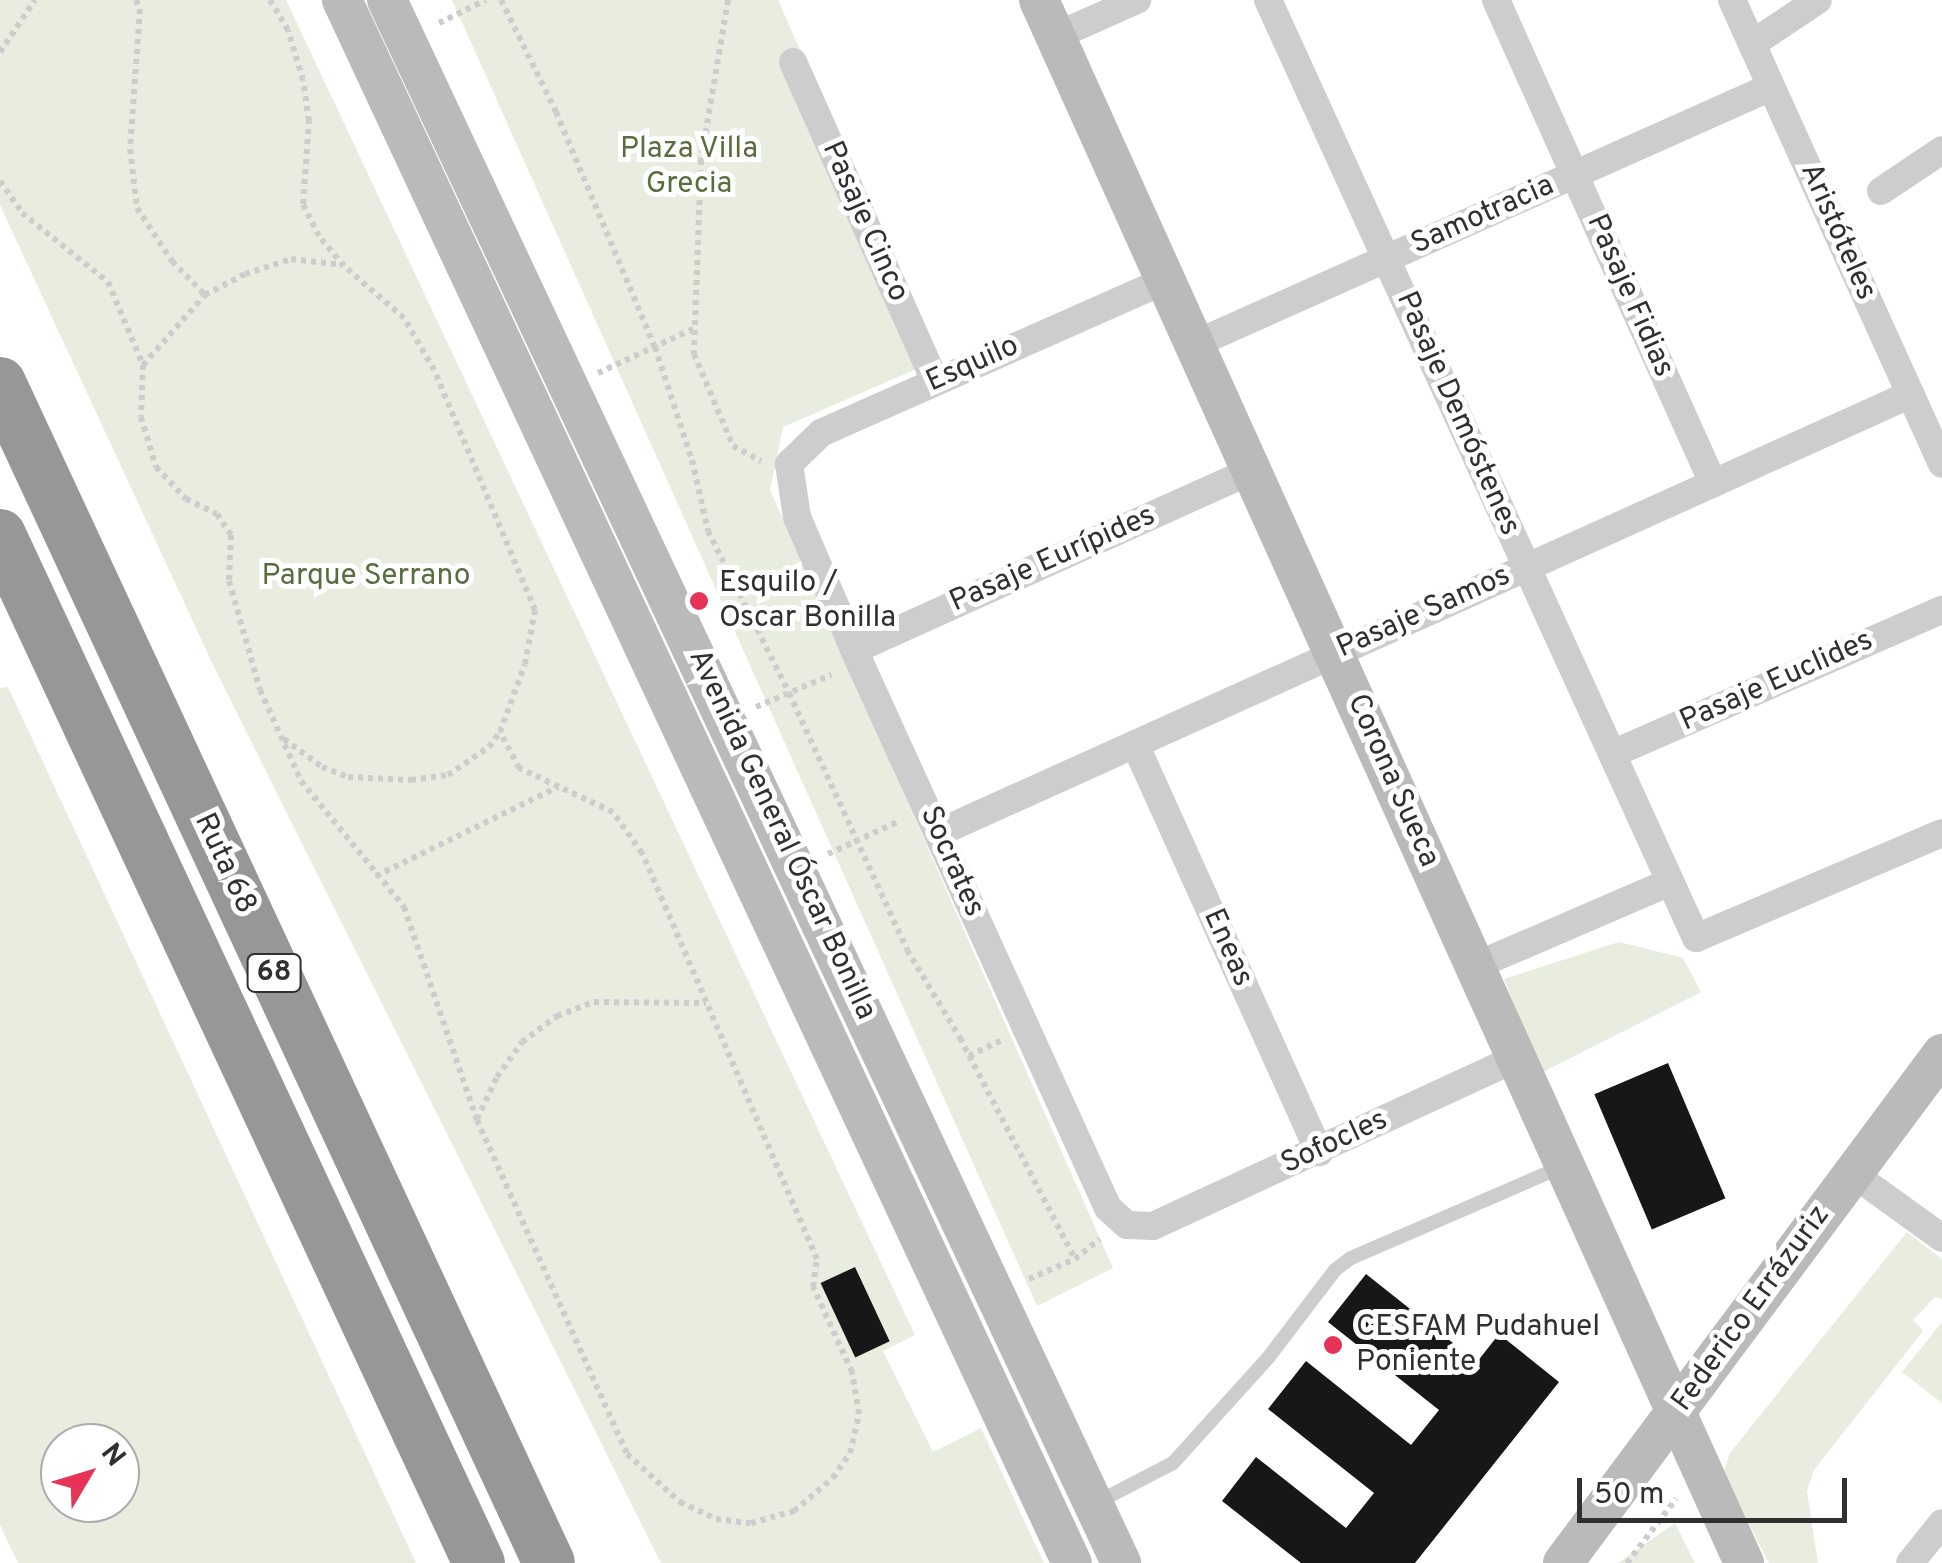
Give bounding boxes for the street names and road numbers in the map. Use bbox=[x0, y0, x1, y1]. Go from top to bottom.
street label: Pasaje Cinco bbox=[813, 136, 915, 308]
street label: Aristóteles bbox=[1791, 158, 1883, 306]
street label: Samotracia bbox=[1406, 169, 1560, 263]
street label: Pasaje Fidias bbox=[1577, 209, 1681, 383]
street label: Pasaje Demóstenes bbox=[1387, 287, 1527, 541]
street label: Esquilo bbox=[921, 329, 1025, 401]
street label: Pasaje Eurípides bbox=[945, 499, 1161, 621]
street label: Pasaje Samos bbox=[1332, 559, 1516, 667]
street label: Pasaje Euclides bbox=[1675, 623, 1879, 741]
street label: Avenida General Óscar Bonilla bbox=[679, 644, 883, 1026]
street label: Corona Sueca bbox=[1338, 689, 1446, 873]
street label: Socrates bbox=[911, 801, 991, 923]
street label: Ruta 68 bbox=[185, 808, 263, 920]
street label: Eneas bbox=[1194, 904, 1260, 992]
road number: 68 bbox=[246, 950, 302, 996]
street label: Sofocles bbox=[1276, 1103, 1394, 1183]
street label: Federico Errázuriz bbox=[1665, 1199, 1839, 1419]

